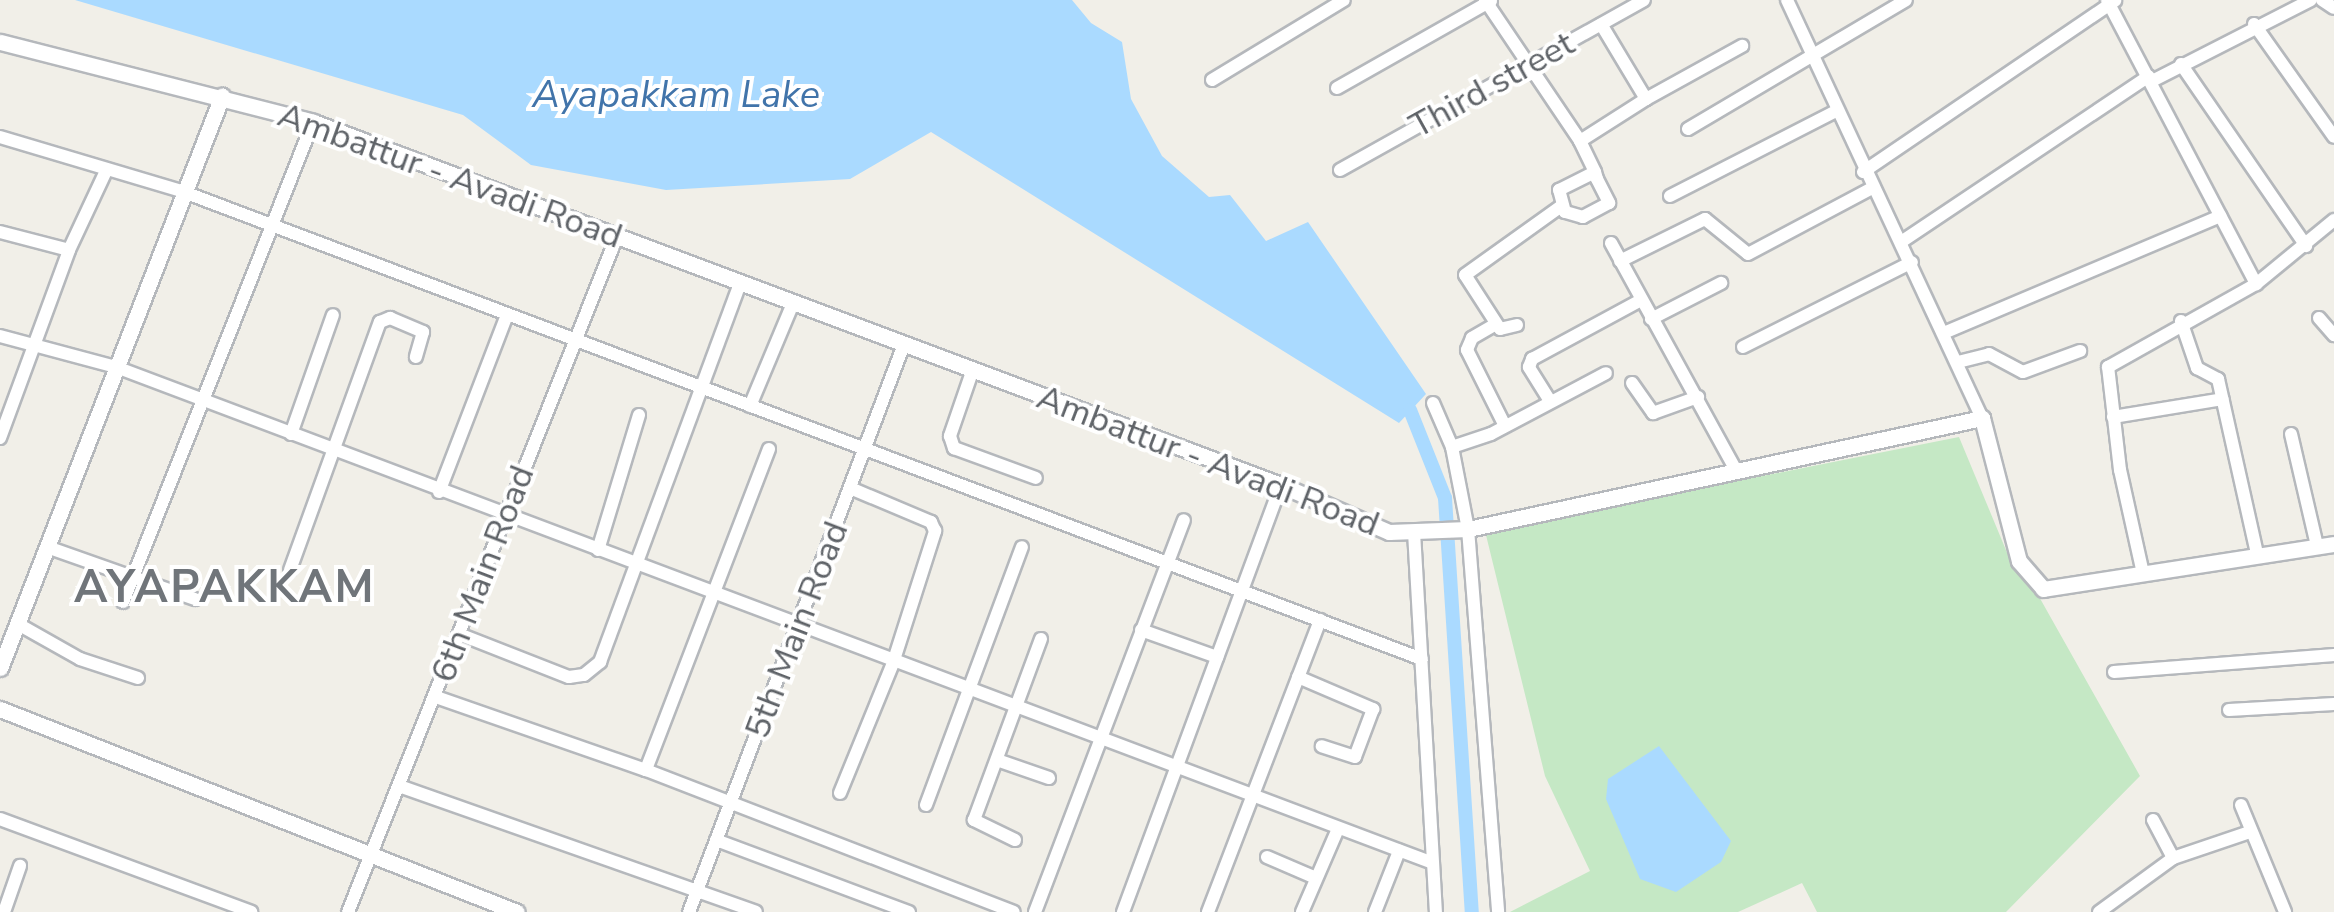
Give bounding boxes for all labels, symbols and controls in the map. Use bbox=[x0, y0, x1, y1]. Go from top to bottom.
street label: Third street bbox=[1402, 23, 1582, 147]
water label: Ayapakkam Lake bbox=[532, 72, 820, 118]
street label: Ambattur - Avadi Road bbox=[272, 94, 628, 258]
street label: Ambattur - Avadi Road bbox=[1031, 376, 1385, 546]
street label: 6th Main Road bbox=[422, 460, 544, 688]
street label: 5th Main Road bbox=[736, 516, 858, 744]
district label: AYAPAKKAM bbox=[74, 561, 376, 615]

